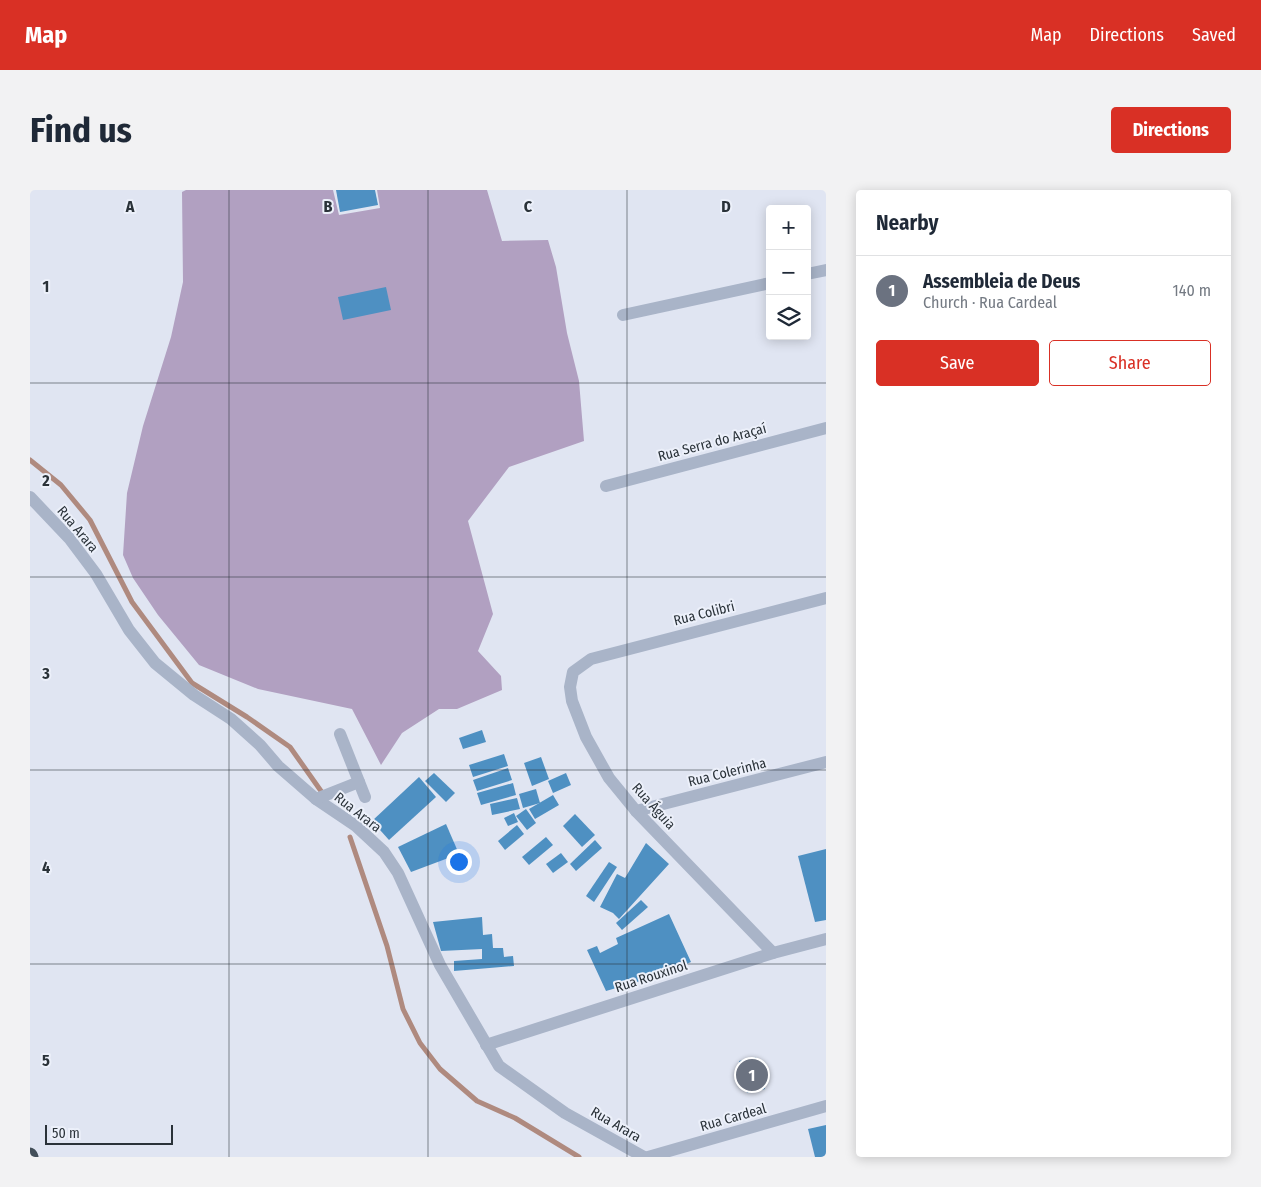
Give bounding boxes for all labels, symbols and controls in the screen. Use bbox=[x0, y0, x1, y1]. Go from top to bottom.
text: Map bbox=[25, 21, 67, 49]
text: Map bbox=[1030, 24, 1062, 46]
text: Directions bbox=[1090, 24, 1164, 46]
text: Saved bbox=[1192, 24, 1236, 46]
button: Directions bbox=[1111, 107, 1231, 153]
text: Find us bbox=[30, 109, 132, 151]
text: A bbox=[125, 197, 135, 216]
text: B bbox=[324, 197, 333, 216]
text: C bbox=[524, 197, 533, 216]
text: D bbox=[721, 197, 731, 216]
map controls bbox=[766, 205, 811, 340]
button: + bbox=[766, 205, 811, 250]
text: Nearby bbox=[876, 210, 938, 236]
button: − bbox=[766, 250, 811, 295]
text: Assembleia de Deus bbox=[923, 270, 1080, 293]
text: 1 bbox=[43, 277, 49, 296]
text: 1 bbox=[889, 281, 895, 300]
text: 140 m bbox=[1173, 281, 1211, 300]
text: Church · Rua Cardeal bbox=[923, 293, 1057, 312]
button: layers bbox=[766, 295, 811, 340]
button: Save bbox=[876, 340, 1039, 386]
button: Share bbox=[1049, 340, 1211, 386]
street label: Rua Serra do Araçaí bbox=[656, 420, 769, 465]
text: 2 bbox=[41, 471, 50, 490]
street label: Rua Arara bbox=[53, 503, 102, 556]
street label: Rua Colibri bbox=[672, 598, 736, 629]
text: 3 bbox=[41, 664, 50, 683]
street label: Rua Colerinha bbox=[686, 755, 768, 790]
street label: Rua Águia bbox=[628, 779, 680, 833]
street label: Rua Arara bbox=[331, 789, 385, 836]
your location bbox=[446, 849, 472, 875]
text: 4 bbox=[42, 858, 50, 877]
street label: Rua Rouxinol bbox=[613, 957, 690, 996]
text: 5 bbox=[42, 1051, 50, 1070]
pin: 1 bbox=[736, 1056, 768, 1094]
street label: Rua Cardeal bbox=[698, 1100, 769, 1135]
street label: Rua Arara bbox=[588, 1103, 644, 1146]
scale bar bbox=[45, 1122, 172, 1145]
text: 50 m bbox=[52, 1125, 80, 1142]

